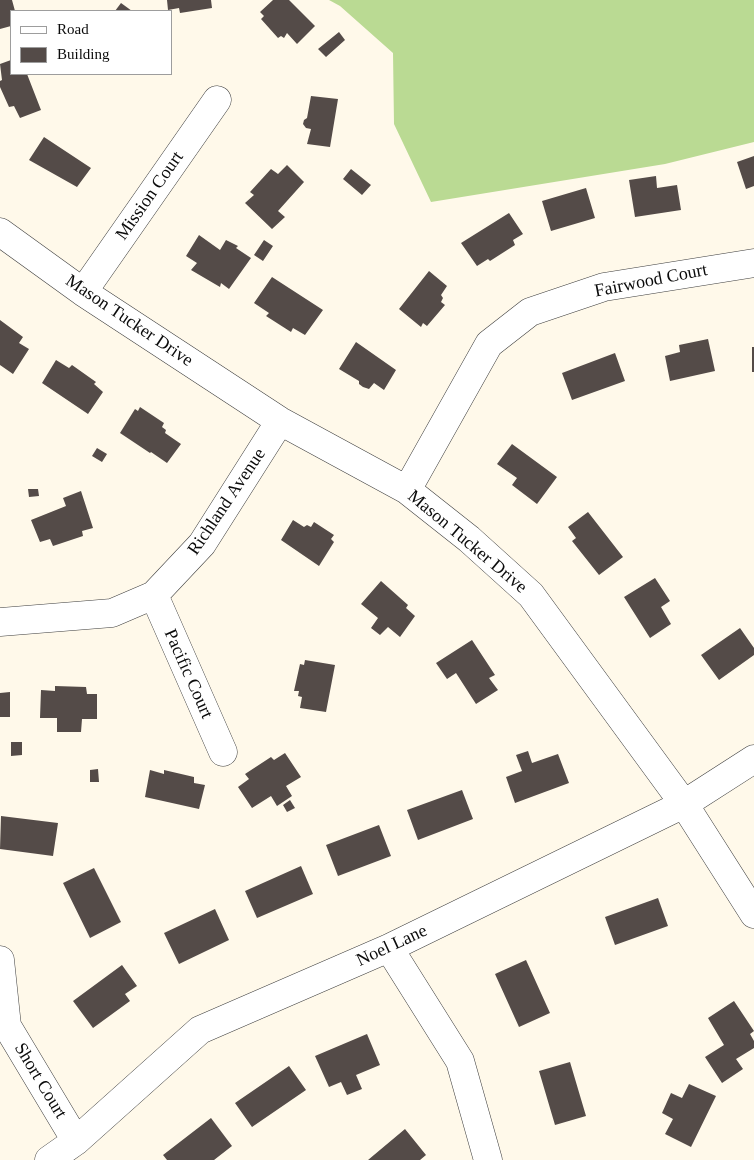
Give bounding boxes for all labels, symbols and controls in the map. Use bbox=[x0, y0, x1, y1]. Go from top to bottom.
legend bbox=[10, 10, 172, 75]
text: Road bbox=[57, 21, 89, 37]
text: Building bbox=[57, 46, 110, 62]
street label: Mission Court bbox=[111, 147, 189, 245]
street label: Fairwood Court bbox=[593, 259, 709, 303]
street label: Mason Tucker Drive bbox=[61, 270, 197, 372]
street label: Richland Avenue bbox=[183, 445, 271, 559]
street label: Mason Tucker Drive bbox=[403, 486, 531, 598]
street label: Pacific Court bbox=[159, 626, 217, 722]
street label: Noel Lane bbox=[353, 920, 431, 972]
street label: Short Court bbox=[9, 1039, 71, 1123]

